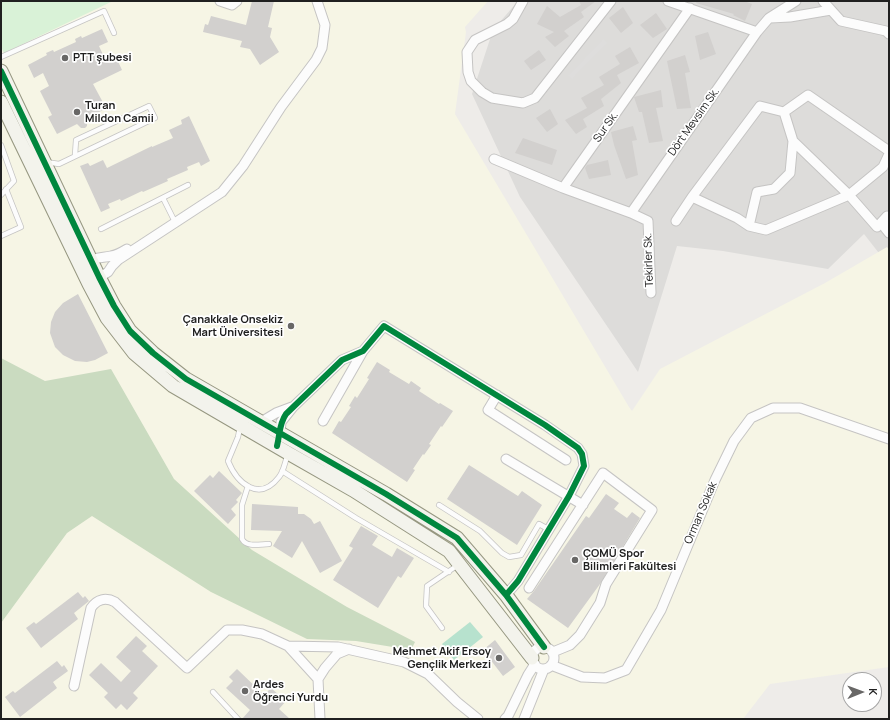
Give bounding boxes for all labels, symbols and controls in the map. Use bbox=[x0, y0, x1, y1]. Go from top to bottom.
place label: PTT şubesi bbox=[73, 51, 132, 65]
marker: PTT şubesi bbox=[60, 53, 70, 63]
street label: Dört Mevsim Sk. bbox=[666, 85, 722, 159]
place label: Turan Mildon Camii bbox=[85, 99, 154, 125]
marker: Turan Mildon Camii bbox=[72, 107, 82, 117]
street label: Sur Sk. bbox=[591, 109, 621, 145]
street label: Tekirler Sk. bbox=[641, 233, 657, 287]
place label: Çanakkale Onsekiz Mart Üniversitesi bbox=[183, 313, 283, 339]
marker: Çanakkale Onsekiz Mart Üniversitesi bbox=[286, 321, 296, 331]
street label: Orman Sokak bbox=[682, 480, 720, 546]
place label: ÇOMÜ Spor Bilimleri Fakültesi bbox=[583, 547, 676, 573]
marker: ÇOMÜ Spor Bilimleri Fakültesi bbox=[570, 555, 580, 565]
place label: Mehmet Akif Ersoy Gençlik Merkezi bbox=[393, 645, 491, 671]
marker: Mehmet Akif Ersoy Gençlik Merkezi bbox=[494, 653, 504, 663]
north arrow bbox=[842, 672, 882, 712]
place label: Ardes Öğrenci Yurdu bbox=[253, 678, 328, 704]
marker: Ardes Öğrenci Yurdu bbox=[240, 686, 250, 696]
text: K bbox=[866, 688, 881, 695]

